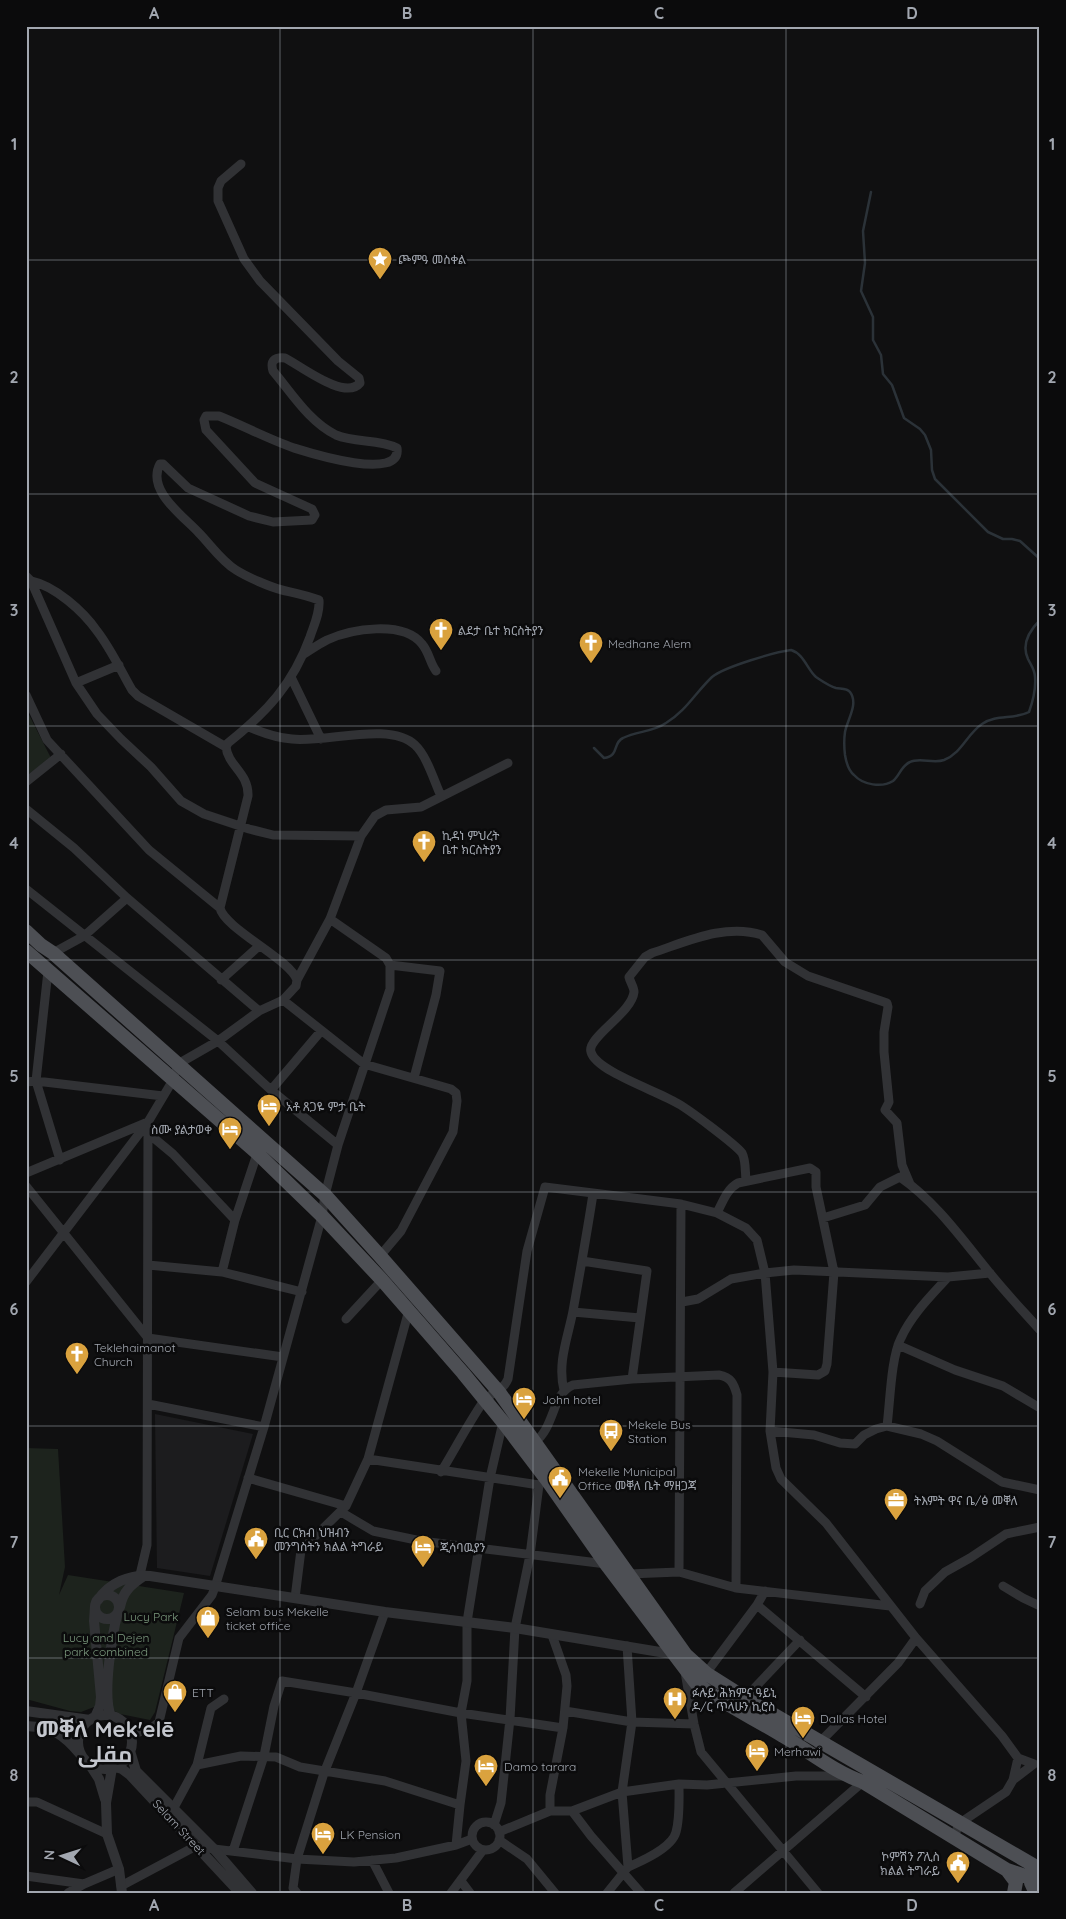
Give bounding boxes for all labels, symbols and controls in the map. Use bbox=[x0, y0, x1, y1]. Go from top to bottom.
text: A bbox=[149, 3, 160, 23]
text: B bbox=[402, 3, 412, 23]
text: C bbox=[654, 3, 664, 23]
text: D bbox=[906, 3, 918, 23]
text: 1 bbox=[11, 134, 17, 154]
text: 1 bbox=[1049, 134, 1055, 154]
place icon: ጮምዓ መስቀል bbox=[367, 246, 393, 280]
place label: ጮምዓ መስቀል bbox=[398, 252, 466, 267]
text: 2 bbox=[9, 367, 19, 387]
text: 2 bbox=[1047, 367, 1057, 387]
text: 3 bbox=[10, 600, 18, 620]
text: 3 bbox=[1048, 600, 1056, 620]
church icon: ልደታ ቤተ ክርስትያን bbox=[428, 617, 454, 651]
place label: ልደታ ቤተ ክርስትያን bbox=[458, 623, 544, 638]
church icon: Medhane Alem bbox=[578, 630, 604, 664]
place label: Medhane Alem bbox=[608, 636, 691, 651]
place label: ኪዳነ ምህረት ቤተ ክርስትያን bbox=[442, 828, 502, 857]
church icon: ኪዳነ ምህረት ቤተ ክርስትያን bbox=[411, 829, 437, 863]
text: 4 bbox=[9, 833, 19, 853]
text: 4 bbox=[1047, 833, 1057, 853]
text: 5 bbox=[9, 1066, 19, 1086]
text: 5 bbox=[1047, 1066, 1057, 1086]
hotel icon: አቶ ጸጋዬ ምታ ቤት bbox=[256, 1093, 282, 1127]
place label: አቶ ጸጋዬ ምታ ቤት bbox=[286, 1099, 366, 1114]
hotel icon: ስሙ ያልታወቀ bbox=[217, 1116, 243, 1150]
place label: ስሙ ያልታወቀ bbox=[151, 1122, 212, 1137]
text: 6 bbox=[10, 1299, 19, 1319]
text: 6 bbox=[1048, 1299, 1057, 1319]
place label: Teklehaimanot Church bbox=[94, 1340, 176, 1369]
church icon: Teklehaimanot Church bbox=[64, 1341, 90, 1375]
hotel icon: John hotel bbox=[511, 1386, 537, 1420]
place label: John hotel bbox=[542, 1392, 601, 1407]
place label: Mekele Bus Station bbox=[628, 1417, 691, 1446]
bus stop icon: Mekele Bus Station bbox=[598, 1418, 624, 1452]
place label: Mekelle Municipal Office መቐለ ቤት ማዘጋጃ bbox=[578, 1464, 696, 1493]
public building icon: Mekelle Municipal Office መቐለ ቤት ማዘጋጃ bbox=[547, 1465, 573, 1499]
office icon: ትእምት ዋና ቤ/ፅ መቐለ bbox=[883, 1487, 909, 1521]
place label: ትእምት ዋና ቤ/ፅ መቐለ bbox=[914, 1493, 1018, 1508]
place label: ቢር ርክብ ህዝብን መንግስትን ክልል ትግራይ bbox=[274, 1525, 384, 1554]
public building icon: ቢር ርክብ ህዝብን መንግስትን ክልል ትግራይ bbox=[243, 1526, 269, 1560]
text: 7 bbox=[10, 1532, 19, 1552]
text: 7 bbox=[1048, 1532, 1057, 1552]
hotel icon: ጂሳባዉያን bbox=[410, 1534, 436, 1568]
place label: ጂሳባዉያን bbox=[440, 1540, 485, 1555]
place label: Selam bus Mekelle ticket office bbox=[226, 1604, 329, 1633]
shop icon: Selam bus Mekelle ticket office bbox=[195, 1605, 221, 1639]
park label: Lucy Park bbox=[124, 1609, 178, 1624]
park label: Lucy and Dejen park combined bbox=[63, 1630, 149, 1659]
shop icon: ETT bbox=[162, 1679, 188, 1713]
place label: ETT bbox=[192, 1685, 214, 1700]
place label: ፉሉይ ሕክምና ዓይኒ ዶ/ር ጥላሁን ኪሮስ bbox=[692, 1685, 777, 1714]
hospital icon: ፉሉይ ሕክምና ዓይኒ ዶ/ር ጥላሁን ኪሮስ bbox=[662, 1686, 688, 1720]
hotel icon: Dallas Hotel bbox=[790, 1705, 816, 1739]
place label: Dallas Hotel bbox=[820, 1711, 887, 1726]
district label: መቐለ Mek'elē مقلى bbox=[36, 1715, 174, 1768]
hotel icon: Merhawi bbox=[744, 1738, 770, 1772]
place label: Merhawi bbox=[774, 1744, 821, 1759]
hotel icon: Damo tarara bbox=[473, 1753, 499, 1787]
place label: Damo tarara bbox=[504, 1759, 576, 1774]
text: 8 bbox=[10, 1765, 19, 1785]
text: 8 bbox=[1048, 1765, 1057, 1785]
street label: Selam Street bbox=[149, 1796, 209, 1858]
hotel icon: LK Pension bbox=[310, 1821, 336, 1855]
place label: LK Pension bbox=[340, 1827, 401, 1842]
north arrow bbox=[38, 1832, 88, 1882]
text: N bbox=[40, 1849, 58, 1861]
place label: ኮምሽን ፖሊስ ክልል ትግራይ bbox=[880, 1849, 940, 1878]
public building icon: ኮምሽን ፖሊስ ክልል ትግራይ bbox=[945, 1850, 971, 1884]
text: A bbox=[149, 1895, 160, 1915]
text: B bbox=[402, 1895, 412, 1915]
text: C bbox=[654, 1895, 664, 1915]
text: D bbox=[906, 1895, 918, 1915]

